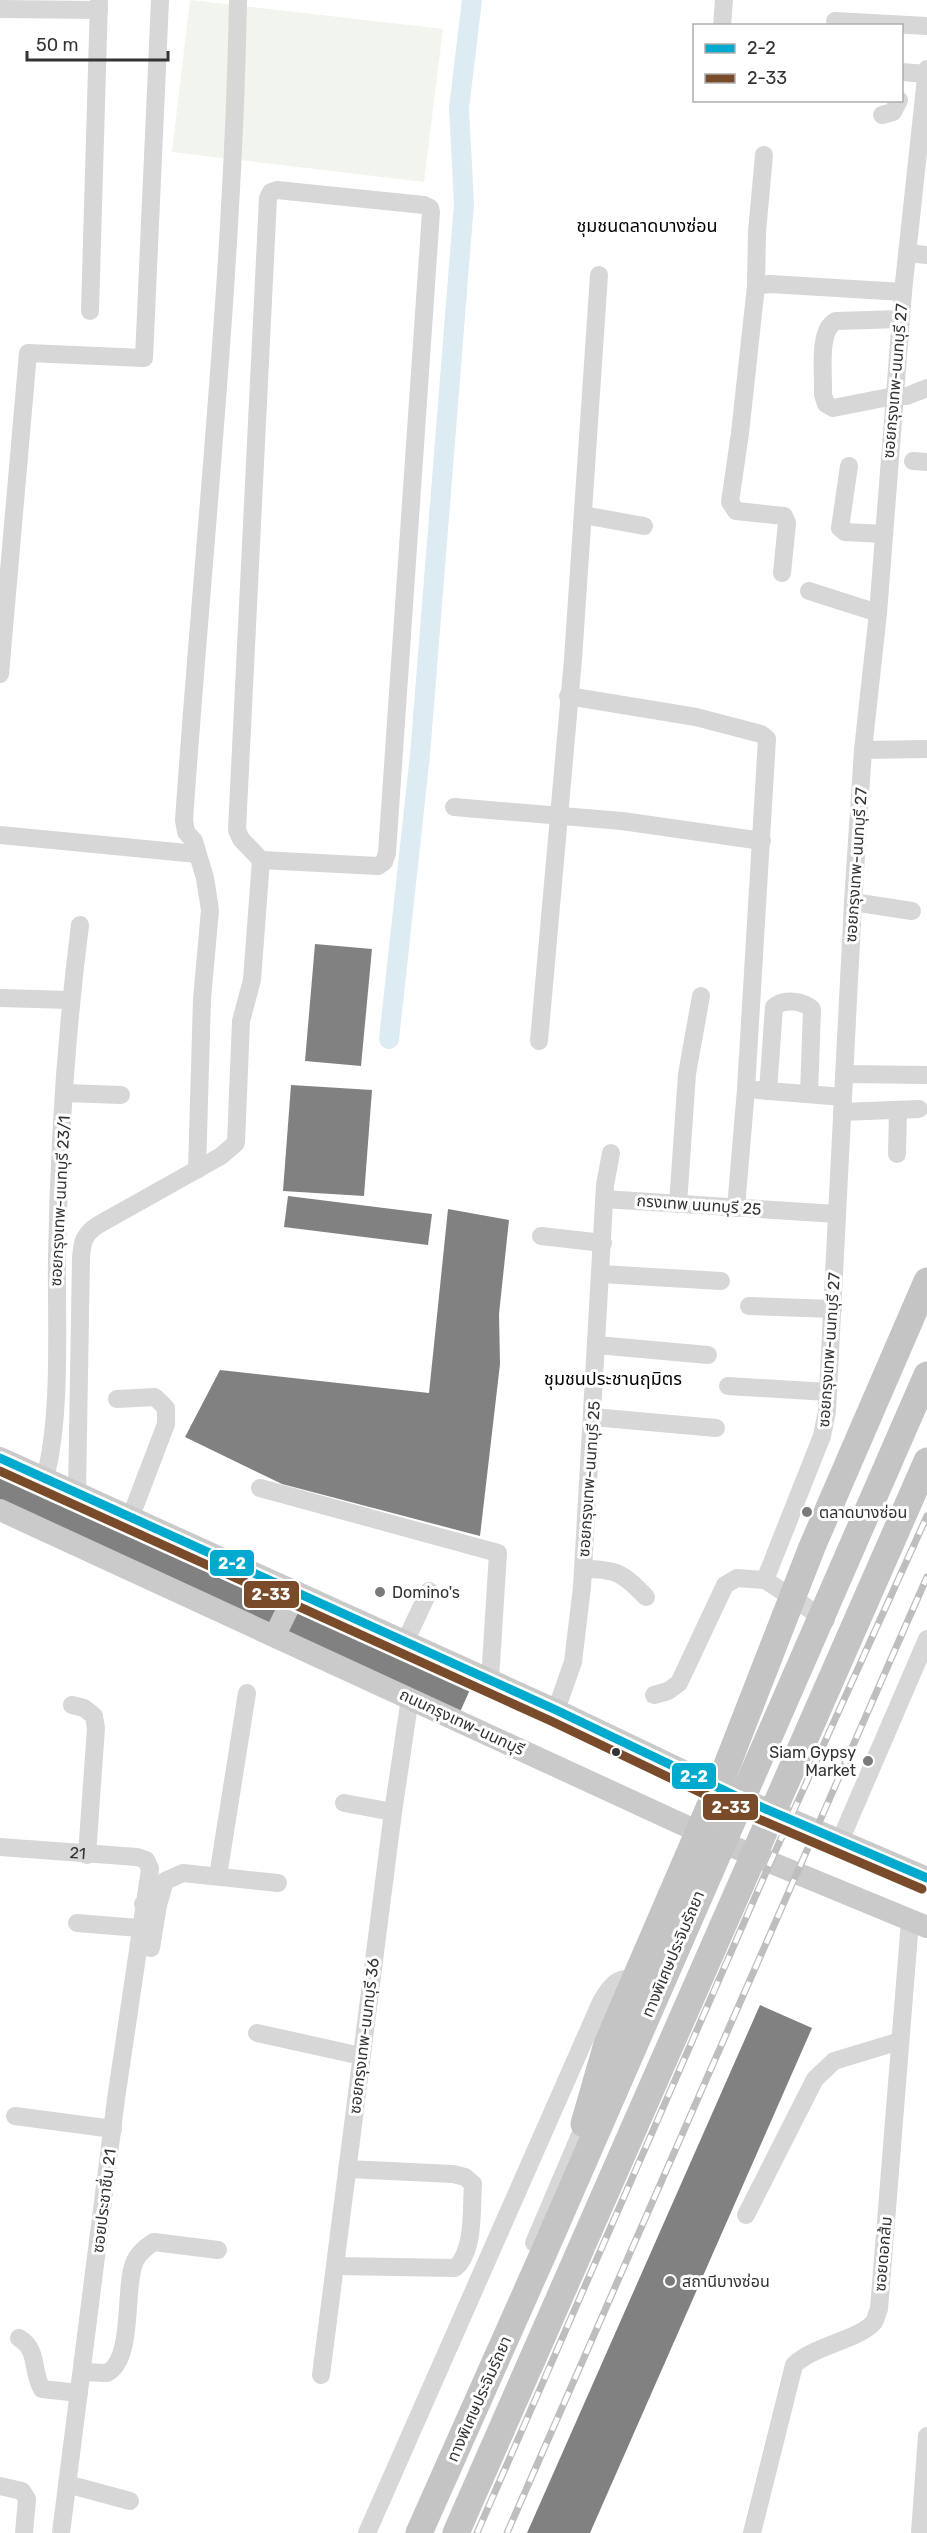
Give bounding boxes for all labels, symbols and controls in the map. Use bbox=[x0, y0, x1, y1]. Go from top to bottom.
scale bar bbox=[27, 24, 168, 62]
legend bbox=[693, 24, 903, 102]
text: 50 m bbox=[36, 34, 79, 56]
text: 2-2 bbox=[747, 37, 776, 59]
text: 2-33 bbox=[747, 67, 787, 89]
district label: ชุมชนตลาดบางซ่อน bbox=[576, 215, 718, 237]
street label: ซอยกรุงเทพ-นนทบุรี 27 bbox=[879, 303, 911, 459]
street label: ซอยกรุงเทพ-นนทบุรี 27 bbox=[841, 787, 871, 943]
street label: ซอยกรุงเทพ-นนทบุรี 23/1 bbox=[46, 1115, 74, 1287]
street label: กรงเทพ นนทบุรี 25 bbox=[636, 1191, 762, 1219]
street label: ซอยกรุงเทพ-นนทบุรี 27 bbox=[814, 1272, 844, 1428]
district label: ชุมชนประชานฤมิตร bbox=[544, 1368, 682, 1390]
street label: ซอยกรุงเทพ-นนทบุรี 25 bbox=[574, 1400, 604, 1558]
place label: ตลาดบางซ่อน bbox=[819, 1503, 907, 1522]
marker: ตลาดบางซ่อน bbox=[800, 1505, 814, 1519]
line badge: 2-2 bbox=[209, 1549, 255, 1577]
text: 2-2 bbox=[218, 1554, 246, 1573]
line badge: 2-33 bbox=[243, 1580, 300, 1609]
place label: Domino's bbox=[392, 1583, 460, 1602]
text: 2-33 bbox=[252, 1585, 290, 1604]
marker: Domino's bbox=[373, 1585, 387, 1599]
street label: ถนนกรุงเทพ-นนทบุรี bbox=[397, 1685, 528, 1759]
place label: Siam Gypsy Market bbox=[769, 1743, 856, 1780]
unlabelled marker bbox=[610, 1746, 622, 1758]
marker: Siam Gypsy Market bbox=[861, 1754, 875, 1768]
line badge: 2-2 bbox=[671, 1762, 717, 1790]
text: 2-2 bbox=[680, 1767, 708, 1786]
line badge: 2-33 bbox=[702, 1793, 759, 1821]
text: 2-33 bbox=[712, 1798, 750, 1817]
street label: 21 bbox=[69, 1843, 87, 1863]
street label: ทางพิเศษประจิมรัถยา bbox=[638, 1888, 708, 2020]
street label: ซอยกรุงเทพ-นนทบุรี 36 bbox=[345, 1957, 383, 2115]
street label: ซอยประชาชื่น 21 bbox=[86, 2148, 120, 2254]
street label: ซอยดอกส้ม bbox=[870, 2216, 896, 2292]
place label: สถานีบางซ่อน bbox=[682, 2272, 770, 2291]
marker: สถานีบางซ่อน bbox=[663, 2274, 677, 2288]
street label: ทางพิเศษประจิมรัถยา bbox=[443, 2333, 515, 2465]

